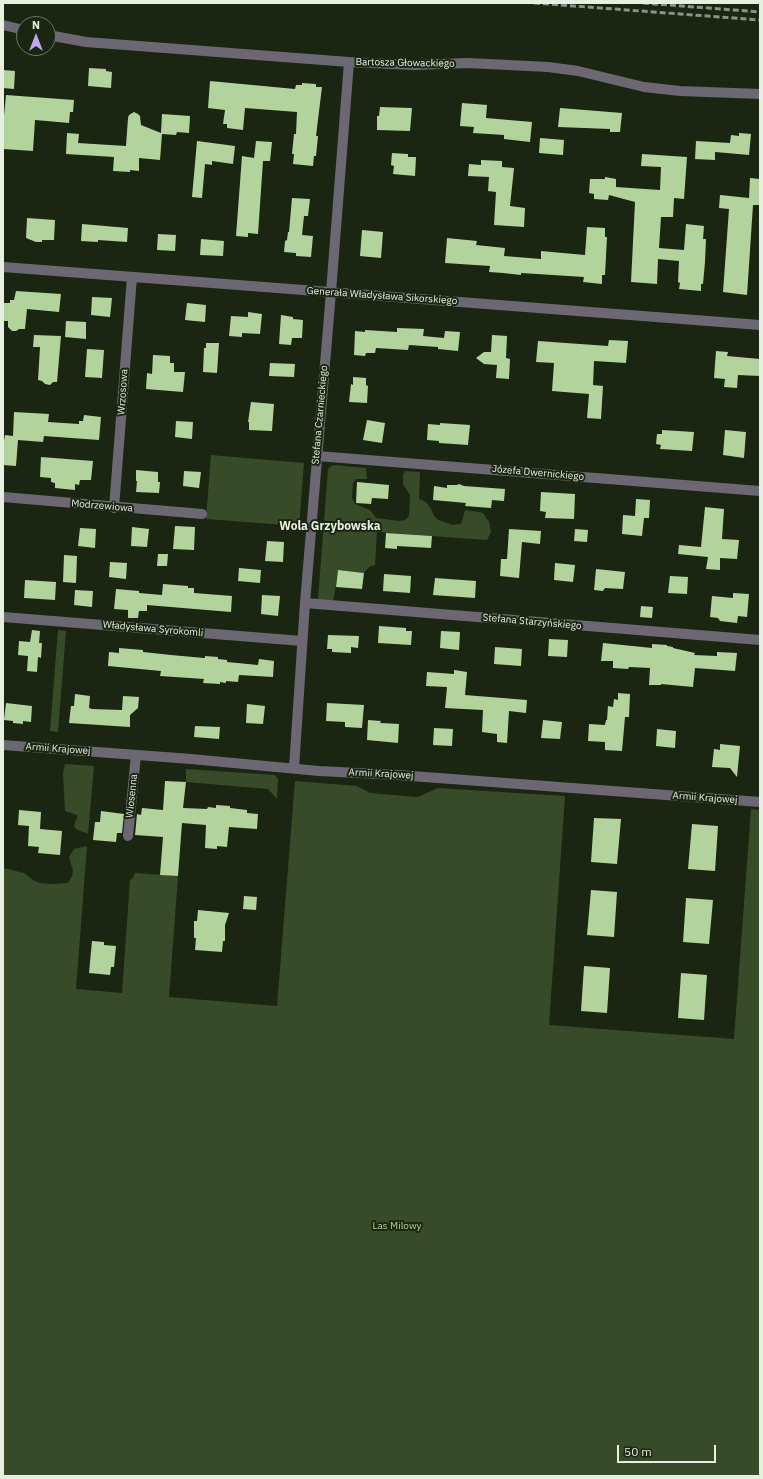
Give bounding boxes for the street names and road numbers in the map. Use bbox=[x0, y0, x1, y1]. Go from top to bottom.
street label: Bartosza Głowackiego bbox=[355, 56, 455, 70]
street label: Generała Władysława Sikorskiego bbox=[306, 285, 458, 307]
street label: Stefana Czarnieckiego bbox=[310, 365, 330, 465]
street label: Wrzosowa bbox=[115, 369, 131, 415]
street label: Józefa Dwernickiego bbox=[491, 463, 585, 483]
street label: Modrzewiowa bbox=[71, 497, 133, 515]
street label: Stefana Starzyńskiego bbox=[482, 612, 582, 632]
street label: Władysława Syrokomli bbox=[102, 619, 204, 639]
street label: Armii Krajowej bbox=[25, 741, 91, 757]
street label: Armii Krajowej bbox=[348, 766, 414, 782]
street label: Wiosenna bbox=[124, 773, 140, 819]
street label: Armii Krajowej bbox=[672, 790, 738, 806]

